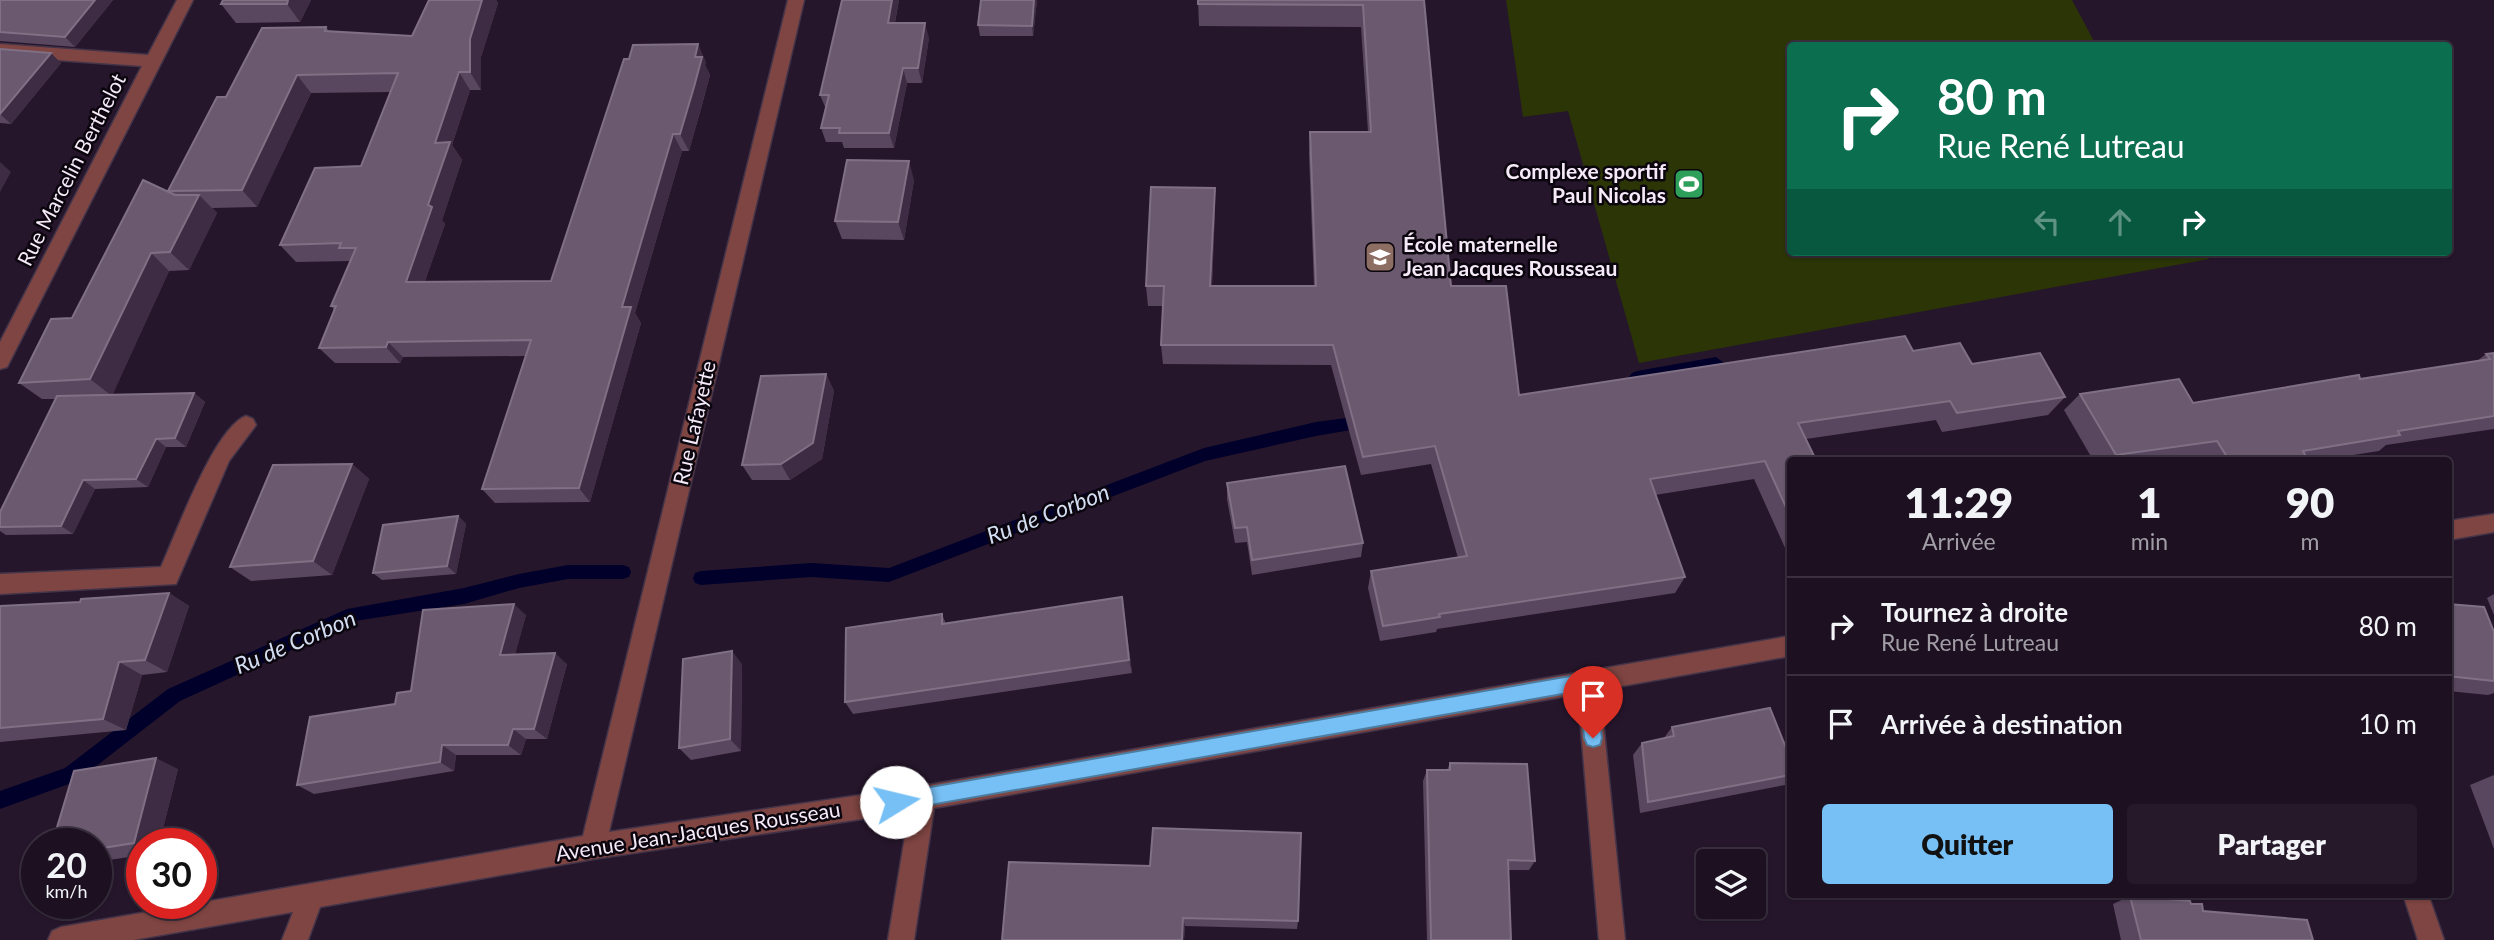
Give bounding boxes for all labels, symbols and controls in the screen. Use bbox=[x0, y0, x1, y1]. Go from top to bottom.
text: 80 m bbox=[1937, 67, 2047, 125]
street label: Rue Marcelin Berthelot bbox=[11, 69, 130, 270]
icon: right bbox=[1822, 70, 1913, 161]
text: Rue René Lutreau bbox=[1937, 126, 2185, 165]
place label: Complexe sportif Paul Nicolas bbox=[1506, 158, 1666, 207]
sports icon: Complexe sportif Paul Nicolas bbox=[1672, 167, 1706, 201]
icon: left bbox=[2028, 203, 2066, 241]
icon: ahead bbox=[2101, 203, 2139, 241]
icon: right bbox=[2174, 203, 2212, 241]
place label: École maternelle Jean Jacques Rousseau bbox=[1403, 231, 1617, 280]
school or university icon: École maternelle Jean Jacques Rousseau bbox=[1363, 240, 1397, 274]
street label: Rue Lafayette bbox=[667, 358, 720, 487]
water label: Ru de Corbon bbox=[982, 477, 1113, 549]
text: 11:29 bbox=[1905, 477, 2013, 527]
text: 1 bbox=[2137, 477, 2162, 527]
text: 90 bbox=[2286, 477, 2334, 527]
text: Arrivée bbox=[1922, 527, 1996, 555]
text: min bbox=[2131, 527, 2168, 555]
text: m bbox=[2301, 527, 2319, 555]
text: Tournez à droite bbox=[1881, 596, 2068, 628]
water label: Ru de Corbon bbox=[230, 603, 360, 679]
icon: right bbox=[1822, 607, 1860, 645]
text: 80 m bbox=[2359, 610, 2417, 642]
text: Rue René Lutreau bbox=[1881, 628, 2059, 656]
pin bbox=[1563, 666, 1623, 738]
icon: arrive bbox=[1574, 677, 1612, 715]
icon: arrive bbox=[1822, 705, 1860, 743]
text: Arrivée à destination bbox=[1881, 708, 2123, 740]
text: 10 m bbox=[2359, 708, 2417, 740]
position arrow bbox=[859, 765, 933, 839]
street label: Avenue Jean-Jacques Rousseau bbox=[554, 796, 842, 865]
button: Quitter bbox=[1822, 804, 2113, 884]
button: Partager bbox=[2127, 804, 2417, 884]
speed limit sign: 30 bbox=[126, 828, 217, 919]
text: 20 bbox=[46, 843, 87, 885]
map controls bbox=[1696, 849, 1766, 919]
button: layers bbox=[1696, 849, 1766, 919]
text: km/h bbox=[45, 880, 88, 902]

